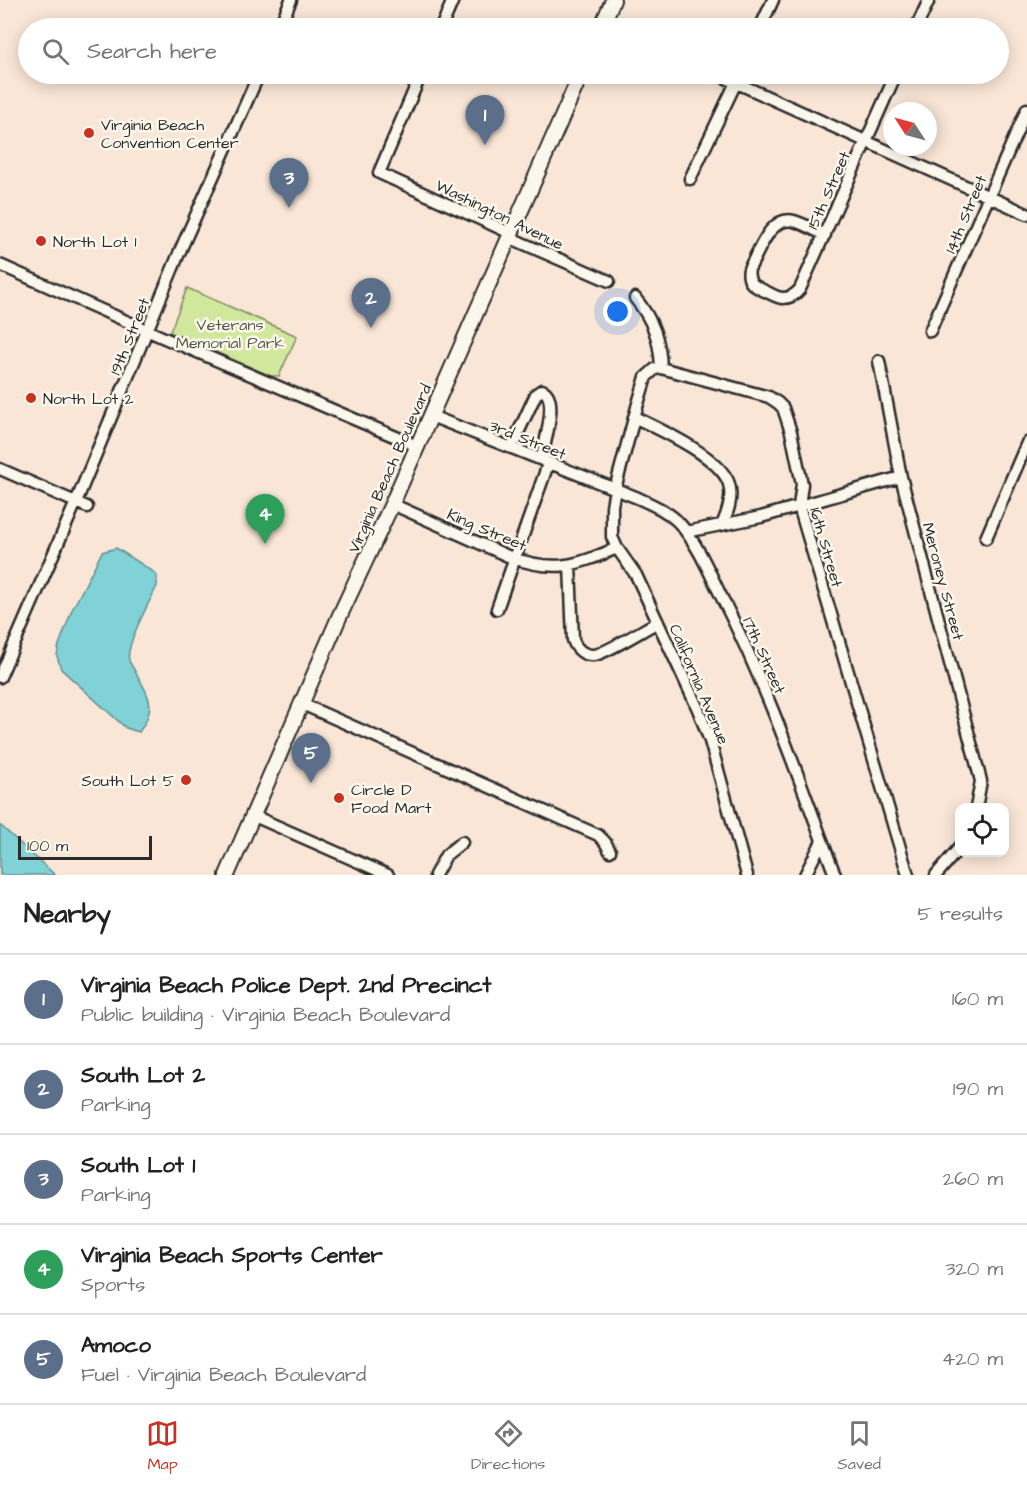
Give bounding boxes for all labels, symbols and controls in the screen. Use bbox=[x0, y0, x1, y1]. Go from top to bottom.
search box bbox=[18, 18, 1009, 84]
icon: search bbox=[39, 35, 72, 68]
text: Search here bbox=[87, 36, 217, 67]
pin: 1 bbox=[466, 96, 504, 145]
north arrow bbox=[883, 102, 937, 156]
place label: Virginia Beach Convention Center bbox=[101, 114, 239, 154]
marker: Virginia Beach Convention Center bbox=[82, 126, 96, 140]
street label: 15th Street bbox=[802, 147, 856, 233]
pin: 3 bbox=[270, 158, 308, 208]
street label: 14th Street bbox=[940, 171, 992, 257]
street label: Washington Avenue bbox=[432, 174, 567, 256]
place label: North Lot 1 bbox=[53, 231, 137, 253]
marker: North Lot 1 bbox=[34, 234, 48, 248]
pin: 2 bbox=[352, 278, 391, 328]
street label: 19th Street bbox=[104, 294, 156, 378]
your location bbox=[603, 297, 632, 326]
park label: Veterans Memorial Park bbox=[176, 314, 285, 354]
street label: Virginia Beach Boulevard bbox=[343, 380, 438, 557]
place label: North Lot 2 bbox=[43, 388, 134, 410]
marker: North Lot 2 bbox=[24, 391, 38, 405]
street label: 3rd Street bbox=[486, 415, 570, 465]
pin: 4 bbox=[246, 494, 284, 544]
street label: King Street bbox=[443, 503, 530, 558]
street label: 16th Street bbox=[804, 505, 848, 590]
street label: Meroney Street bbox=[916, 520, 969, 643]
street label: 17th Street bbox=[737, 613, 791, 698]
street label: California Avenue bbox=[664, 621, 734, 748]
pin: 5 bbox=[292, 734, 330, 783]
place label: South Lot 5 bbox=[82, 770, 175, 792]
marker: South Lot 5 bbox=[179, 773, 193, 787]
place label: Circle D Food Mart bbox=[351, 779, 432, 819]
marker: Circle D Food Mart bbox=[332, 791, 346, 805]
map controls bbox=[955, 803, 1009, 857]
button: locate bbox=[955, 803, 1009, 857]
scale bar bbox=[18, 833, 152, 860]
text: 100 m bbox=[27, 835, 68, 857]
text: Nearby bbox=[24, 896, 111, 932]
text: 5 results bbox=[918, 900, 1003, 928]
text: Virginia Beach Police Dept. 2nd Precinct bbox=[81, 970, 491, 1001]
text: 1 bbox=[42, 985, 45, 1013]
text: 160 m bbox=[952, 985, 1003, 1013]
text: Public building · Virginia Beach Boulevard bbox=[81, 1001, 450, 1029]
text: South Lot 2 bbox=[81, 1060, 205, 1091]
text: 2 bbox=[38, 1075, 49, 1103]
text: 190 m bbox=[953, 1075, 1003, 1103]
text: Parking bbox=[81, 1091, 151, 1119]
text: South Lot 1 bbox=[81, 1150, 195, 1181]
text: 3 bbox=[38, 1165, 49, 1193]
text: 260 m bbox=[943, 1165, 1003, 1193]
text: Parking bbox=[81, 1181, 151, 1209]
text: Virginia Beach Sports Center bbox=[81, 1240, 383, 1271]
text: 4 bbox=[37, 1255, 50, 1283]
text: 320 m bbox=[945, 1255, 1003, 1283]
text: Sports bbox=[81, 1271, 145, 1299]
text: Amoco bbox=[81, 1330, 151, 1361]
text: 5 bbox=[36, 1345, 51, 1373]
text: 420 m bbox=[942, 1345, 1003, 1373]
text: Fuel · Virginia Beach Boulevard bbox=[81, 1361, 366, 1389]
tab: Map bbox=[146, 1417, 179, 1475]
tab: Directions bbox=[471, 1417, 545, 1475]
tab: Saved bbox=[837, 1417, 881, 1475]

